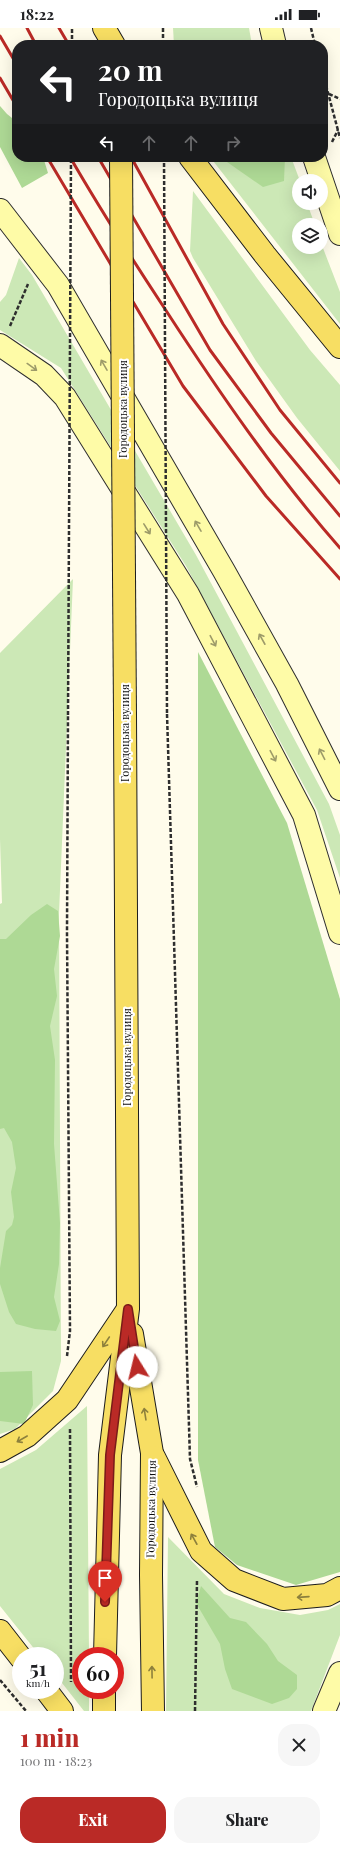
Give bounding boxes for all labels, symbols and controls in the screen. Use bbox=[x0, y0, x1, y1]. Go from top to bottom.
text: 18:22 bbox=[20, 4, 54, 24]
text: 20 m bbox=[98, 51, 163, 88]
icon: left bbox=[32, 56, 84, 108]
text: Городоцька вулиця bbox=[98, 87, 258, 111]
icon: left bbox=[96, 132, 118, 154]
icon: ahead bbox=[138, 132, 160, 154]
icon: ahead bbox=[180, 132, 202, 154]
icon: right bbox=[222, 132, 244, 154]
map controls bbox=[292, 174, 328, 254]
button: sound bbox=[292, 174, 328, 210]
button: layers bbox=[292, 218, 328, 254]
one-way arrow bbox=[100, 359, 108, 371]
street label: Городоцька вулиця bbox=[115, 360, 130, 458]
one-way arrow bbox=[27, 363, 38, 371]
one-way arrow bbox=[193, 520, 201, 532]
one-way arrow bbox=[143, 523, 151, 534]
one-way arrow bbox=[257, 633, 265, 645]
one-way arrow bbox=[209, 635, 217, 647]
street label: Городоцька вулиця bbox=[117, 684, 132, 782]
one-way arrow bbox=[318, 748, 325, 760]
one-way arrow bbox=[270, 750, 277, 762]
street label: Городоцька вулиця bbox=[119, 1008, 134, 1106]
one-way arrow bbox=[102, 1336, 110, 1347]
position arrow bbox=[116, 1346, 158, 1388]
one-way arrow bbox=[141, 1408, 149, 1421]
one-way arrow bbox=[16, 1435, 28, 1443]
street label: Городоцька вулиця bbox=[142, 1460, 159, 1558]
one-way arrow bbox=[190, 1533, 198, 1545]
pin bbox=[88, 1561, 122, 1602]
icon: arrive bbox=[94, 1567, 116, 1589]
one-way arrow bbox=[297, 1594, 310, 1601]
speed limit sign: 60 bbox=[72, 1647, 124, 1699]
text: 51 bbox=[30, 1654, 46, 1681]
one-way arrow bbox=[148, 1666, 156, 1679]
text: km/h bbox=[26, 1676, 50, 1690]
text: 1 min bbox=[20, 1721, 79, 1753]
button: close bbox=[278, 1724, 320, 1766]
text: 100 m · 18:23 bbox=[20, 1752, 92, 1769]
button: Exit bbox=[20, 1797, 166, 1843]
button: Share bbox=[174, 1797, 320, 1843]

